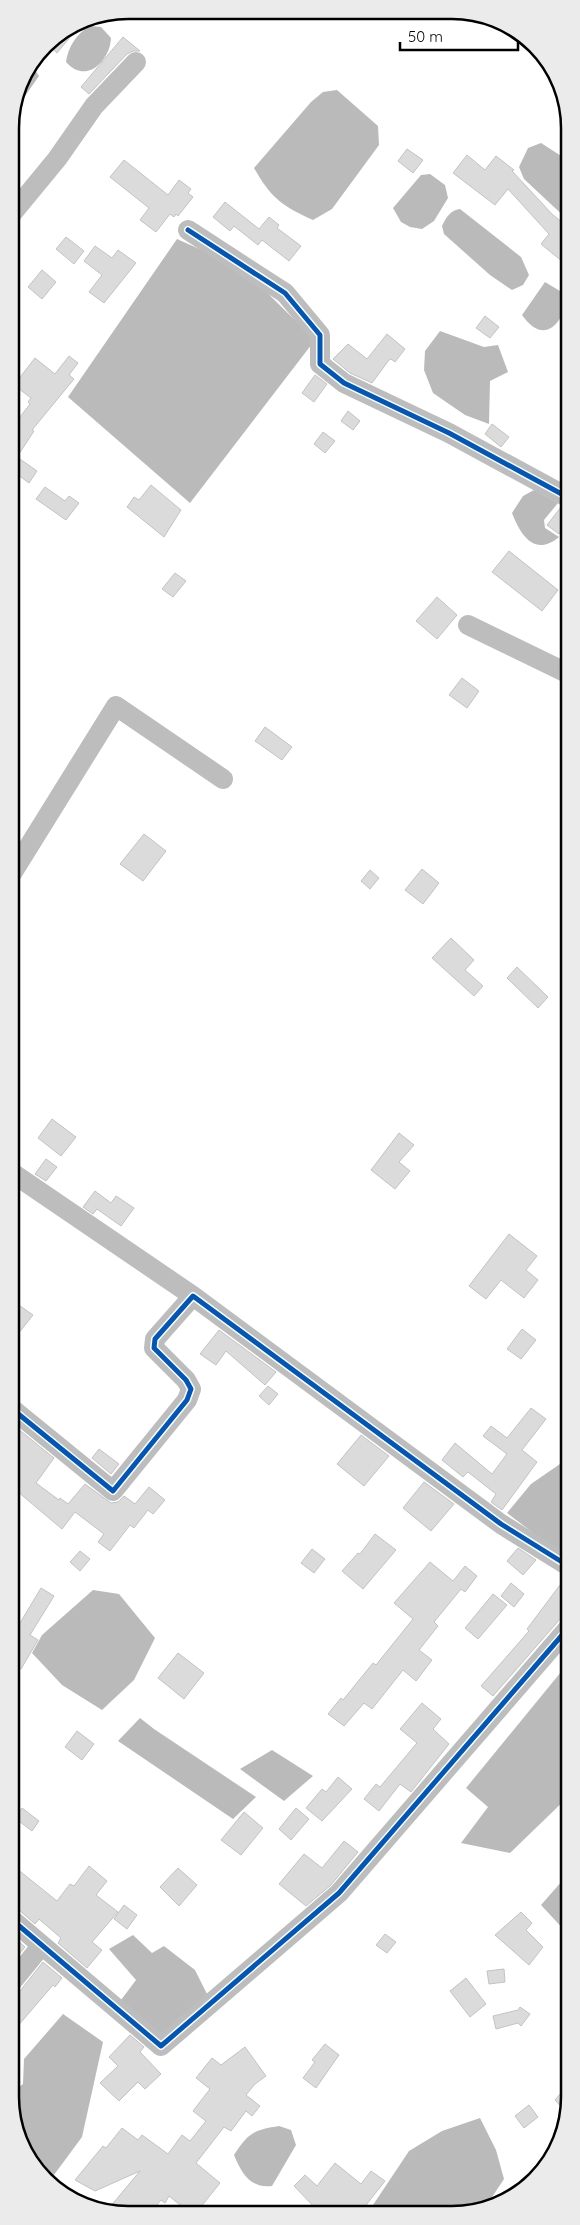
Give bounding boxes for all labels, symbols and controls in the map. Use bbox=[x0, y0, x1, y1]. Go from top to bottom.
scale bar bbox=[400, 20, 518, 52]
text: 50 m bbox=[408, 27, 443, 46]

